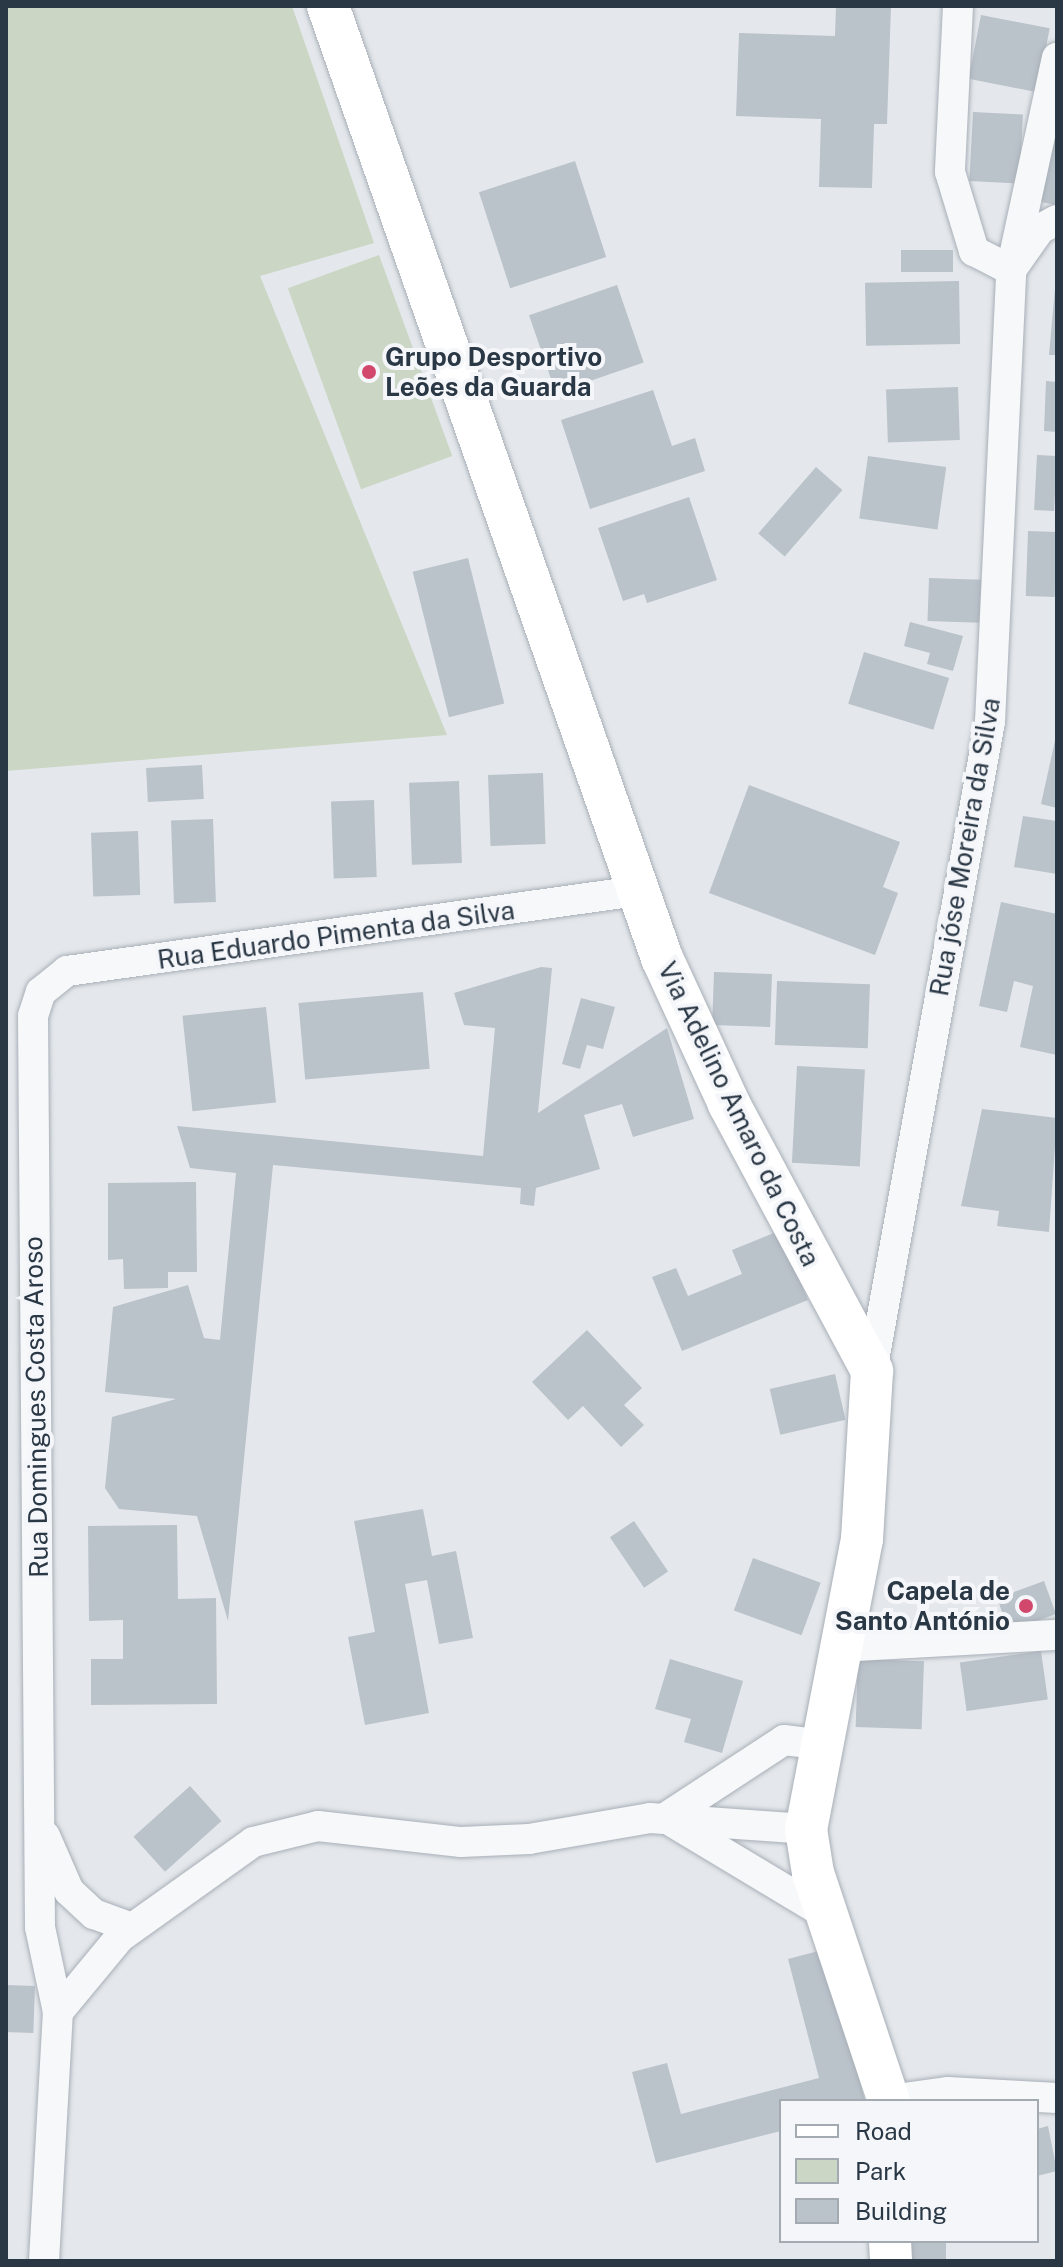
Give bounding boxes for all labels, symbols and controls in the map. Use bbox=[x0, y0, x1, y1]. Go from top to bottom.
place label: Grupo Desportivo Leões da Guarda bbox=[385, 341, 602, 402]
marker: Grupo Desportivo Leões da Guarda bbox=[360, 363, 378, 381]
street label: Rua jóse Moreira da Silva bbox=[923, 695, 1007, 999]
street label: Rua Eduardo Pimenta da Silva bbox=[155, 894, 517, 976]
street label: Via Adelino Amaro da Costa bbox=[651, 956, 827, 1272]
street label: Rua Domingues Costa Aroso bbox=[17, 1236, 55, 1578]
place label: Capela de Santo António bbox=[835, 1575, 1010, 1636]
marker: Capela de Santo António bbox=[1017, 1597, 1035, 1615]
legend bbox=[779, 2099, 1039, 2243]
text: Road bbox=[855, 2117, 912, 2145]
text: Park bbox=[855, 2157, 906, 2185]
text: Building bbox=[855, 2197, 947, 2225]

